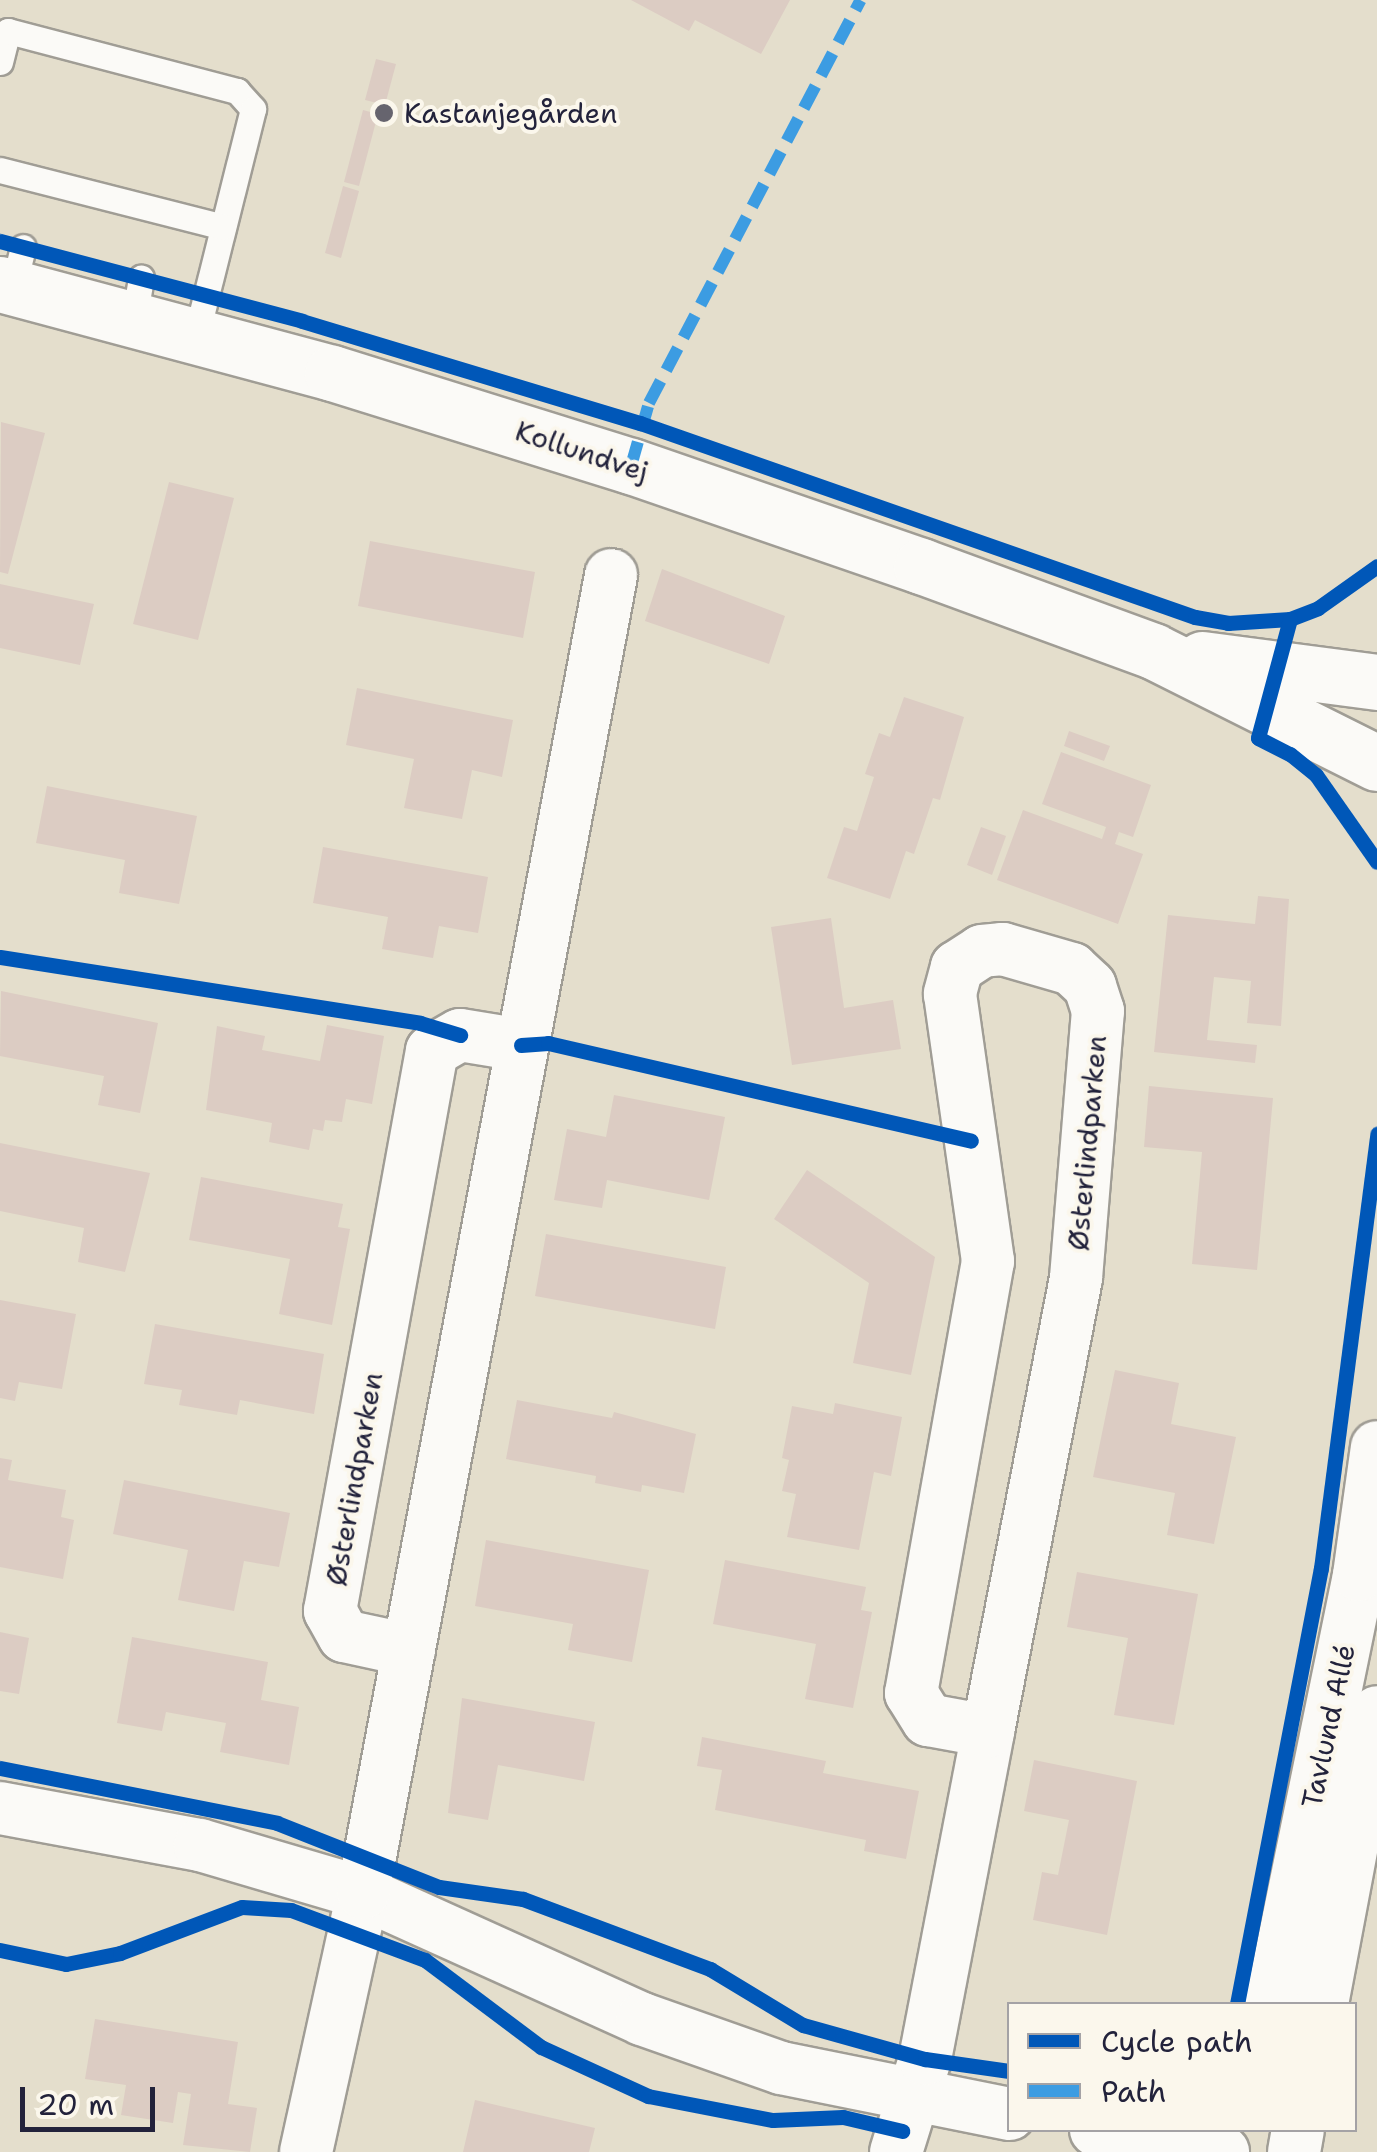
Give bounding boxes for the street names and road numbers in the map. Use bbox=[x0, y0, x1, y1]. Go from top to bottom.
street label: Kollundvej bbox=[511, 414, 653, 488]
street label: Østerlindparken bbox=[1061, 1034, 1113, 1252]
street label: Østerlindparken bbox=[319, 1370, 389, 1588]
street label: Tavlund Allé bbox=[1294, 1641, 1362, 1811]

